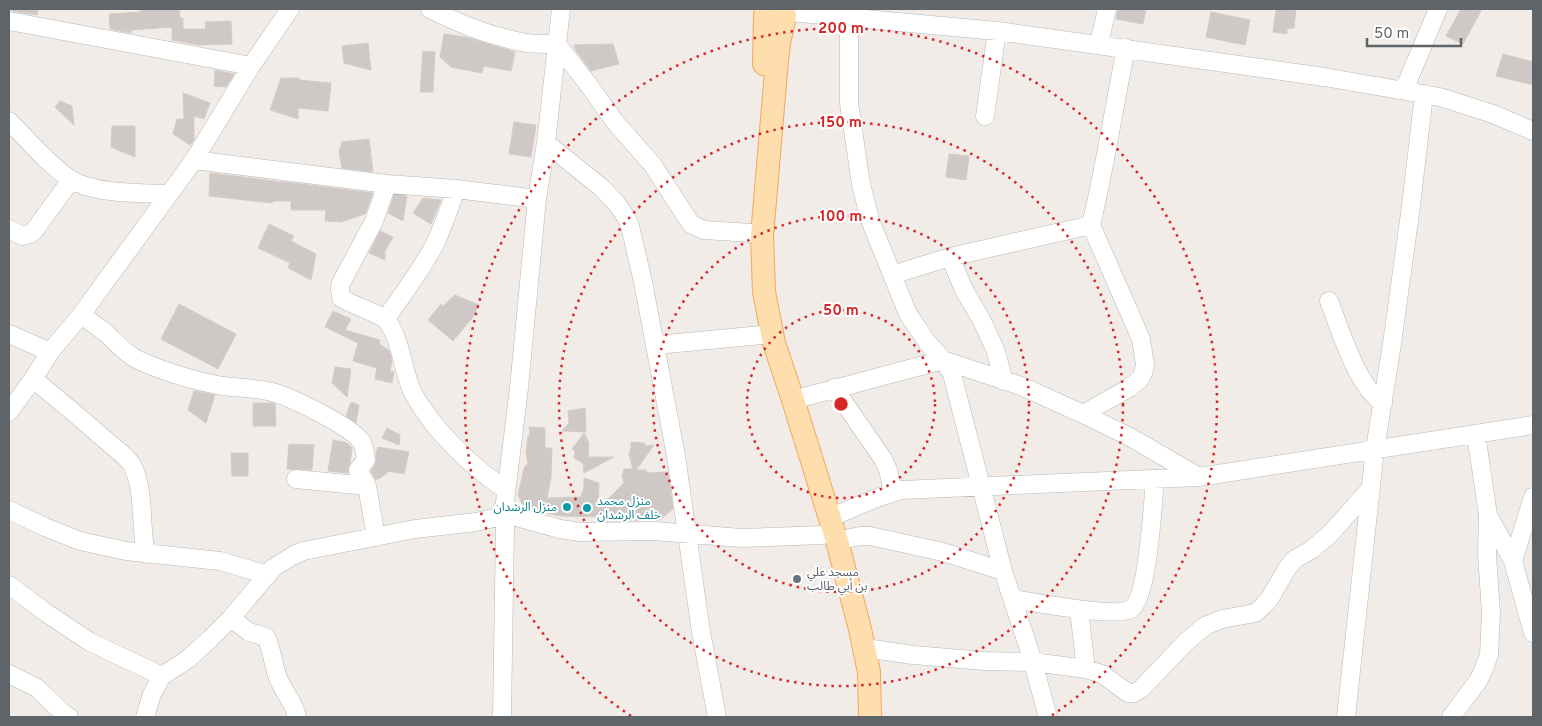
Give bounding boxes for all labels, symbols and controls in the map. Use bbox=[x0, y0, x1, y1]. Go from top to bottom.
scale bar bbox=[1367, 15, 1461, 47]
text: 200 m bbox=[818, 20, 864, 39]
text: 50 m bbox=[1374, 25, 1409, 44]
text: 150 m bbox=[820, 114, 862, 133]
text: 100 m bbox=[820, 208, 862, 227]
text: 50 m bbox=[823, 302, 859, 321]
centre of rings bbox=[832, 395, 850, 413]
place label: منزل محمد خلف الرشدان bbox=[597, 494, 661, 524]
place label: منزل الرشدان bbox=[493, 500, 557, 516]
marker: منزل الرشدان bbox=[561, 501, 573, 513]
marker: منزل محمد خلف الرشدان bbox=[581, 502, 593, 514]
place label: مسجد علي بن أبي طالب bbox=[807, 565, 867, 596]
marker: مسجد علي بن أبي طالب bbox=[791, 573, 803, 585]

